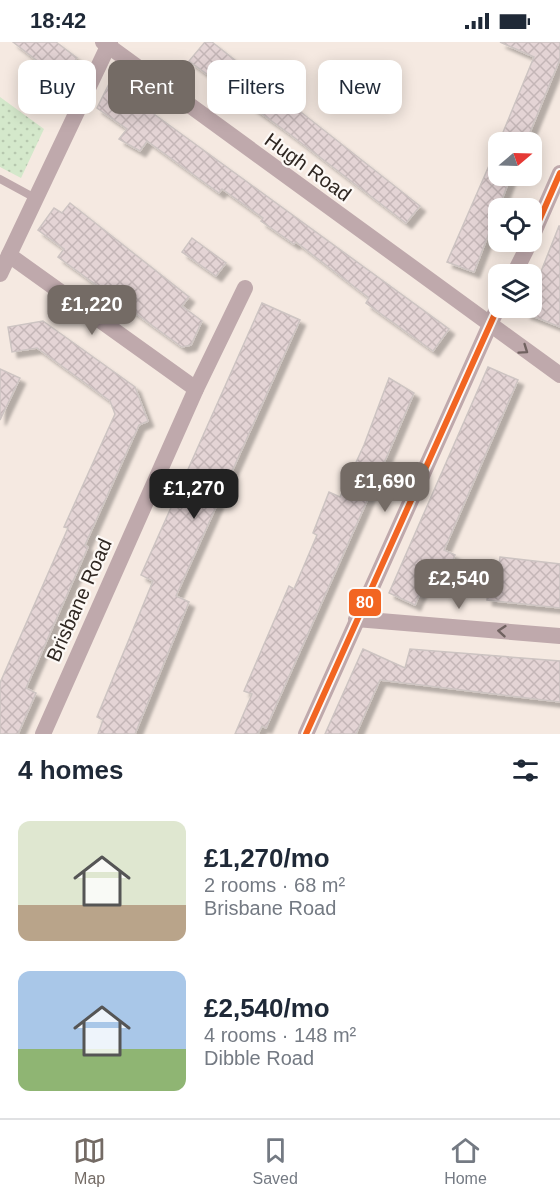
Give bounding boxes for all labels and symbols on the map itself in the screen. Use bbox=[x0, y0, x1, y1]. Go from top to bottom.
street label: Hugh Road bbox=[261, 128, 355, 206]
north arrow bbox=[488, 132, 542, 186]
pin: £1,220 bbox=[43, 285, 141, 336]
one-way arrow bbox=[518, 343, 529, 354]
pin: £1,690 bbox=[336, 462, 434, 513]
pin: £1,270 bbox=[145, 469, 243, 520]
street label: Brisbane Road bbox=[42, 535, 116, 665]
pin: £2,540 bbox=[410, 559, 508, 610]
line badge: 80 bbox=[348, 588, 382, 617]
text: 80 bbox=[356, 594, 374, 611]
one-way arrow bbox=[497, 625, 506, 638]

